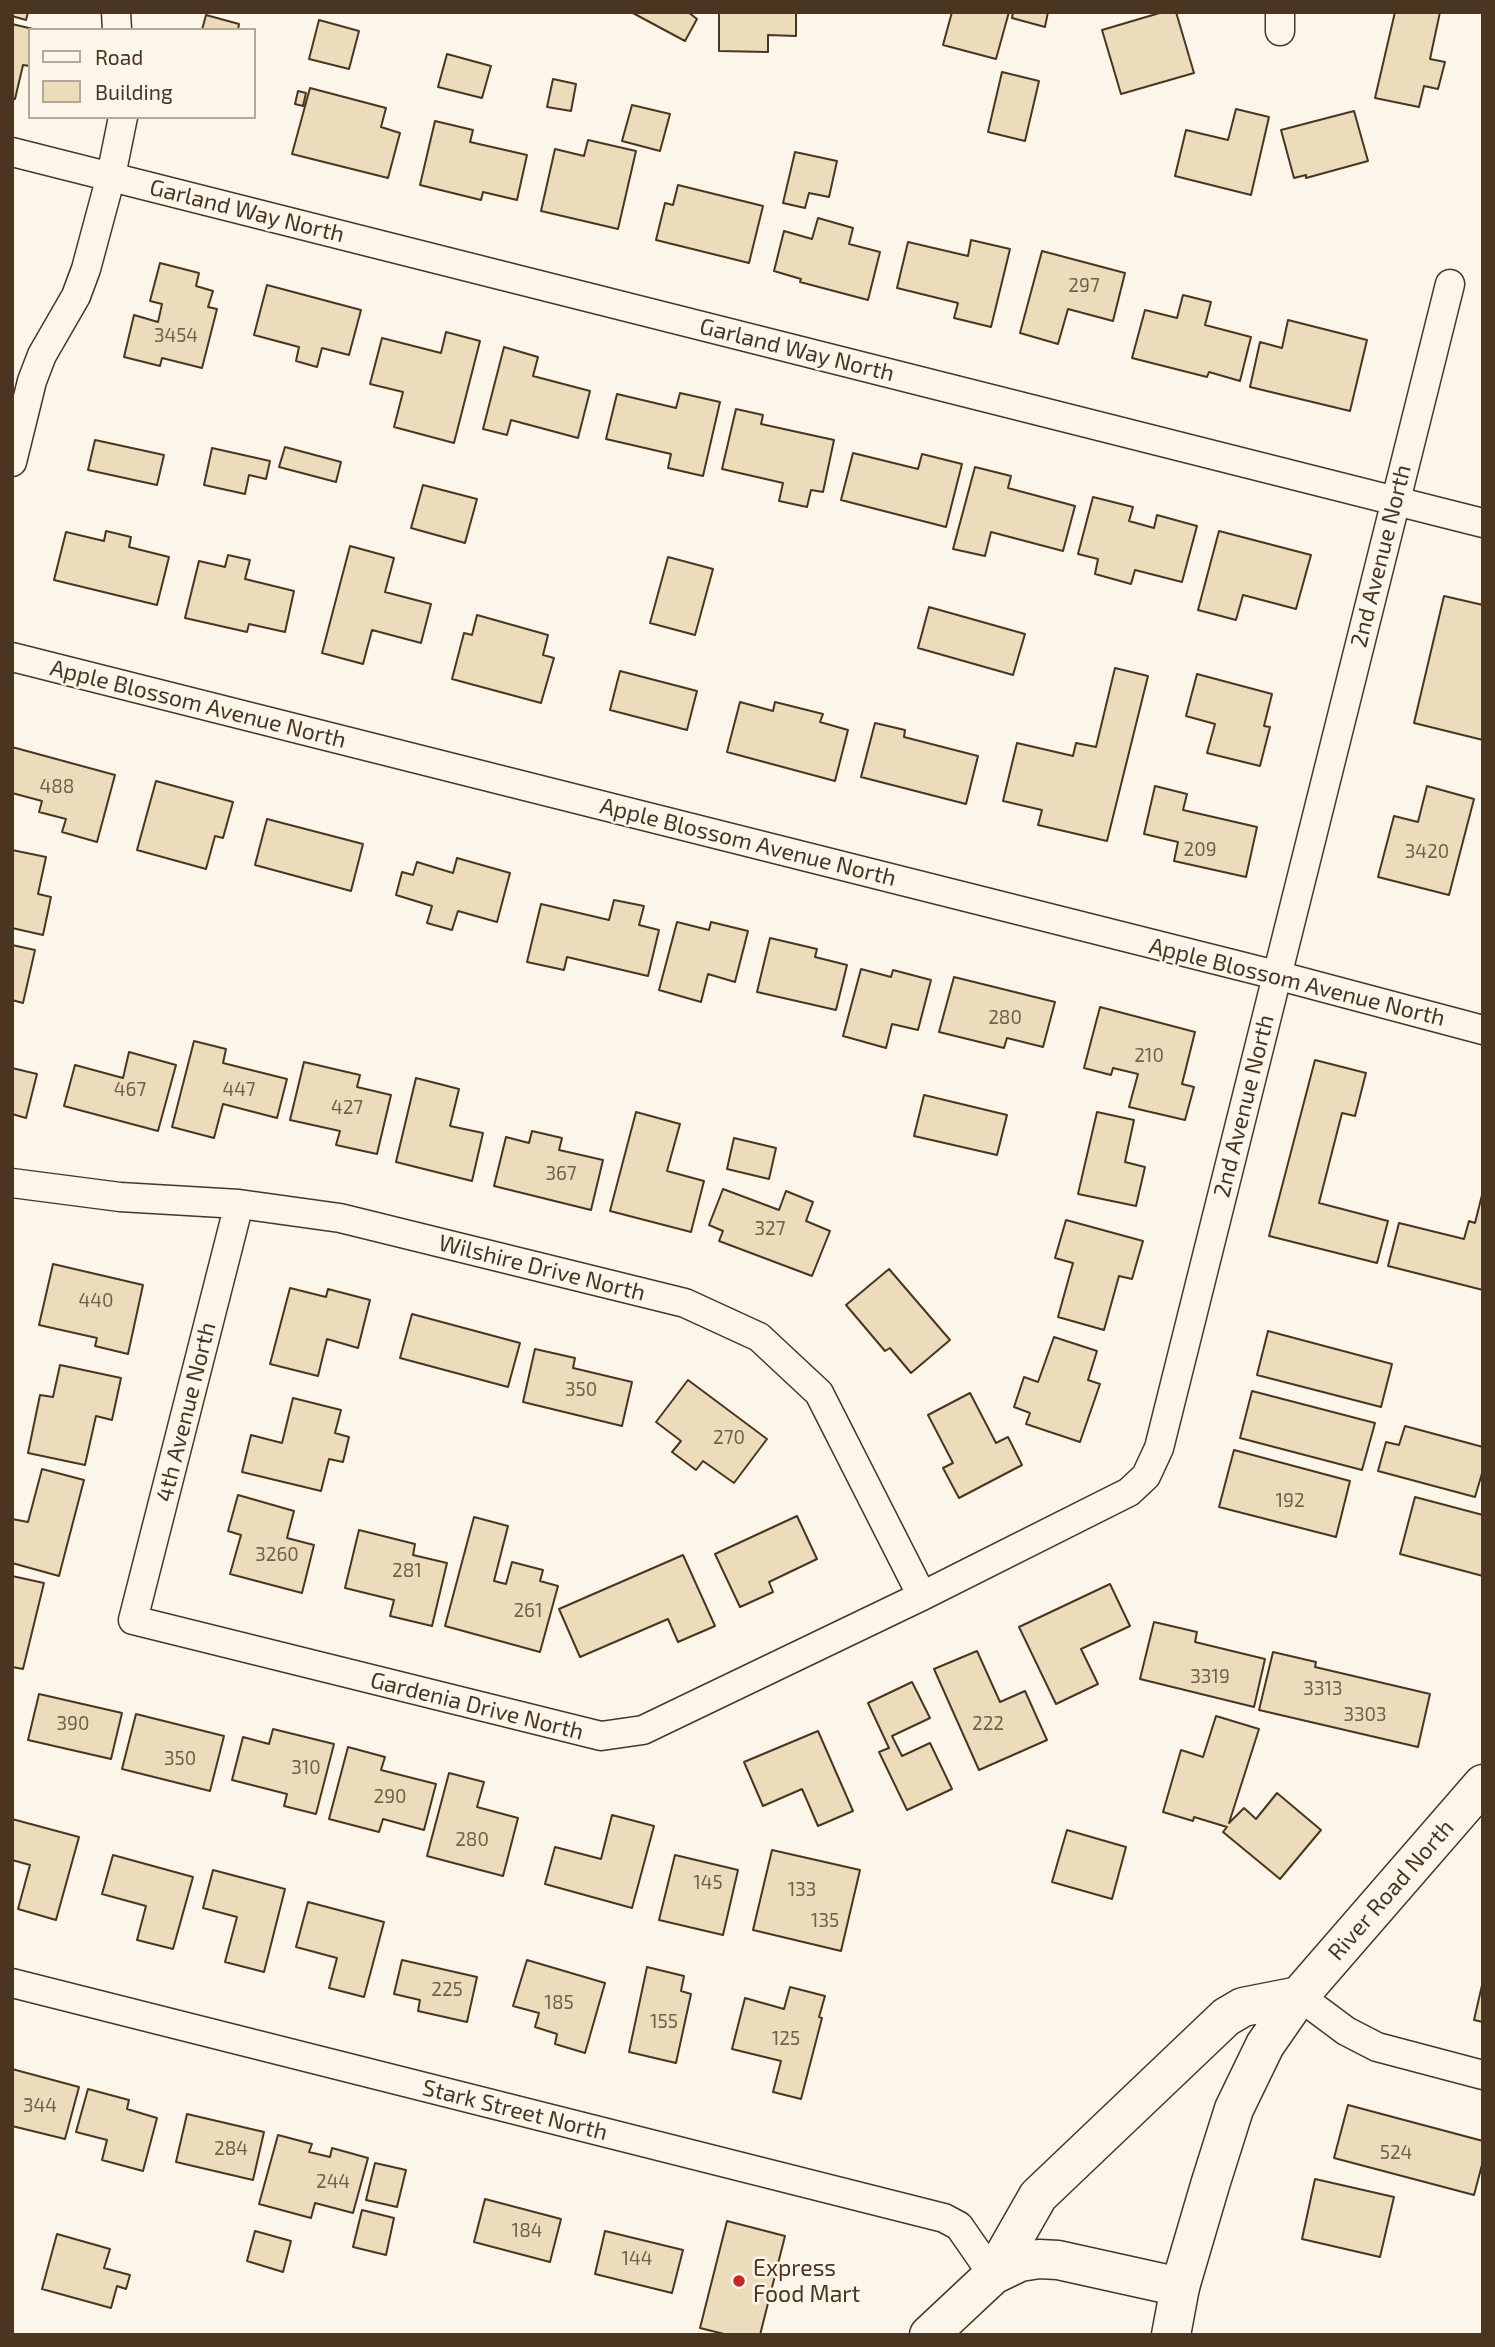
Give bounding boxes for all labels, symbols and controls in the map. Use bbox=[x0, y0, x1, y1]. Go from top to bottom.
legend bbox=[28, 28, 256, 119]
text: Road bbox=[95, 44, 143, 69]
text: Building bbox=[95, 79, 173, 104]
street label: Garland Way North bbox=[147, 173, 347, 249]
house number: 297 bbox=[1068, 275, 1100, 297]
street label: Garland Way North bbox=[697, 312, 897, 388]
house number: 3454 bbox=[154, 325, 198, 347]
street label: 2nd Avenue North bbox=[1345, 462, 1417, 650]
street label: Apple Blossom Avenue North bbox=[47, 654, 349, 754]
house number: 488 bbox=[40, 776, 74, 798]
street label: Apple Blossom Avenue North bbox=[597, 792, 899, 892]
house number: 209 bbox=[1183, 839, 1217, 861]
house number: 3420 bbox=[1405, 841, 1449, 863]
street label: Apple Blossom Avenue North bbox=[1146, 932, 1448, 1032]
house number: 280 bbox=[988, 1007, 1022, 1029]
street label: 2nd Avenue North bbox=[1208, 1012, 1280, 1200]
house number: 210 bbox=[1134, 1045, 1164, 1067]
house number: 467 bbox=[114, 1079, 146, 1101]
house number: 447 bbox=[222, 1079, 256, 1101]
house number: 427 bbox=[331, 1097, 363, 1119]
house number: 367 bbox=[545, 1163, 577, 1185]
house number: 327 bbox=[755, 1218, 785, 1240]
street label: Wilshire Drive North bbox=[436, 1229, 648, 1307]
house number: 440 bbox=[79, 1290, 113, 1312]
street label: 4th Avenue North bbox=[150, 1319, 222, 1505]
house number: 350 bbox=[565, 1379, 597, 1401]
house number: 270 bbox=[713, 1427, 745, 1449]
house number: 192 bbox=[1275, 1490, 1305, 1512]
house number: 3260 bbox=[255, 1544, 299, 1566]
house number: 281 bbox=[392, 1560, 422, 1582]
house number: 261 bbox=[513, 1600, 543, 1622]
street label: Gardenia Drive North bbox=[368, 1666, 586, 1746]
house number: 3319 bbox=[1190, 1666, 1230, 1688]
house number: 3313 bbox=[1303, 1678, 1343, 1700]
house number: 3303 bbox=[1343, 1704, 1387, 1726]
house number: 390 bbox=[57, 1713, 89, 1735]
house number: 222 bbox=[972, 1713, 1004, 1735]
house number: 350 bbox=[164, 1748, 196, 1770]
house number: 310 bbox=[291, 1757, 321, 1779]
house number: 290 bbox=[373, 1786, 407, 1808]
street label: River Road North bbox=[1322, 1814, 1460, 1966]
house number: 280 bbox=[455, 1829, 489, 1851]
house number: 145 bbox=[693, 1872, 723, 1894]
house number: 133 bbox=[788, 1879, 816, 1901]
house number: 135 bbox=[811, 1910, 839, 1932]
house number: 225 bbox=[431, 1979, 463, 2001]
house number: 185 bbox=[544, 1992, 574, 2014]
house number: 155 bbox=[650, 2011, 678, 2033]
house number: 125 bbox=[772, 2028, 800, 2050]
street label: Stark Street North bbox=[420, 2074, 610, 2146]
house number: 344 bbox=[23, 2095, 57, 2117]
house number: 284 bbox=[214, 2138, 248, 2160]
house number: 524 bbox=[1380, 2142, 1412, 2164]
house number: 244 bbox=[316, 2171, 350, 2193]
house number: 184 bbox=[512, 2220, 542, 2242]
house number: 144 bbox=[622, 2248, 652, 2270]
place label: Express Food Mart bbox=[753, 2254, 860, 2308]
marker: Express Food Mart bbox=[731, 2273, 747, 2289]

